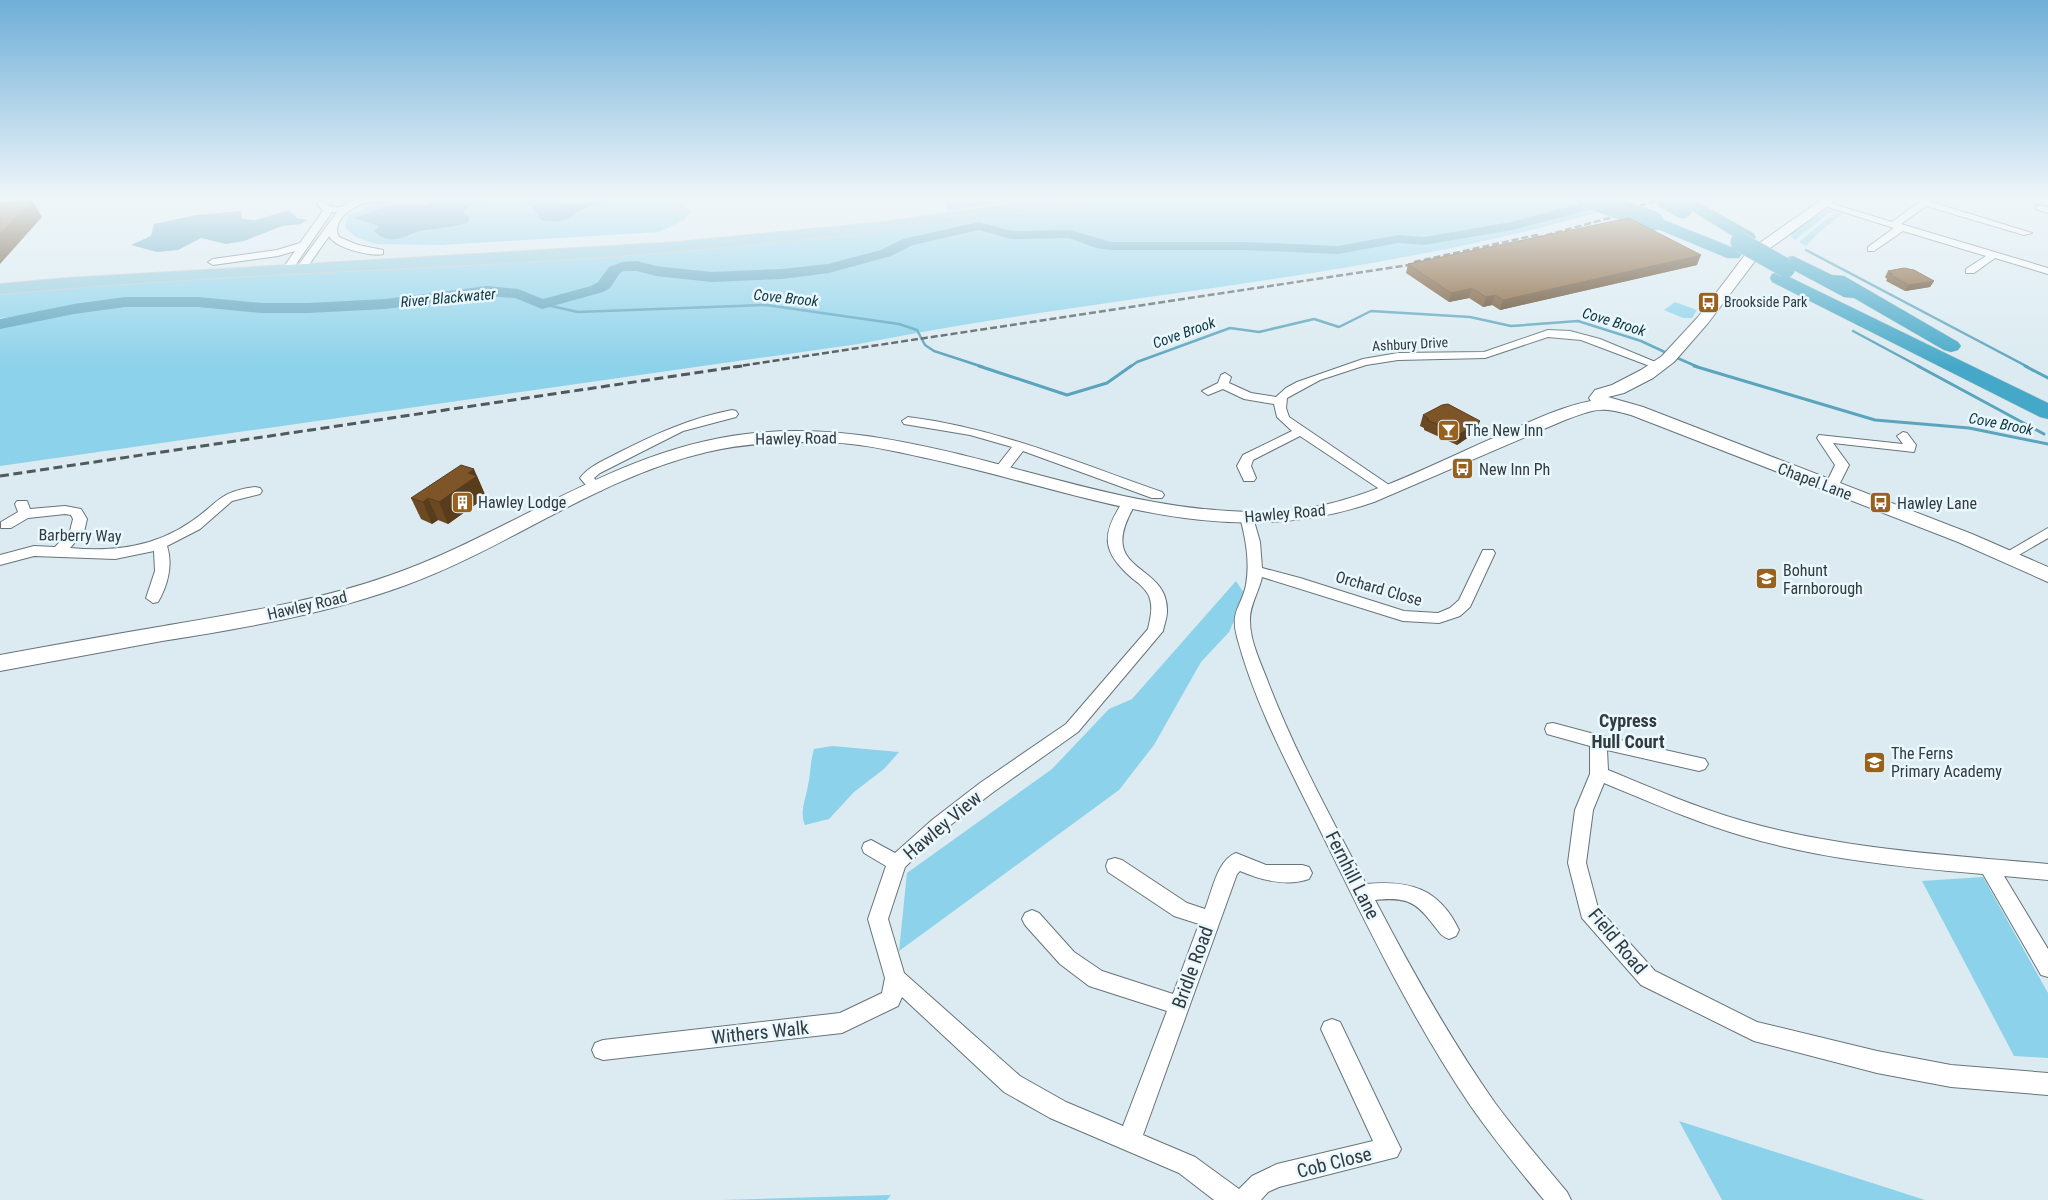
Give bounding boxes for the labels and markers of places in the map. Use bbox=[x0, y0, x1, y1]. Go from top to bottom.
bus stop icon: Brookside Park bbox=[1696, 290, 1720, 314]
place label: Brookside Park bbox=[1724, 294, 1808, 310]
bar icon: The New Inn bbox=[1437, 418, 1461, 442]
place label: The New Inn bbox=[1465, 421, 1543, 440]
bus stop icon: New Inn Ph bbox=[1451, 457, 1475, 481]
place label: New Inn Ph bbox=[1479, 460, 1550, 479]
building icon: Hawley Lodge bbox=[450, 490, 474, 514]
bus stop icon: Hawley Lane bbox=[1869, 491, 1893, 515]
place label: Hawley Lodge bbox=[478, 493, 566, 512]
place label: Hawley Lane bbox=[1897, 494, 1977, 513]
place label: Bohunt Farnborough bbox=[1783, 561, 1863, 598]
school or university icon: Bohunt Farnborough bbox=[1755, 567, 1779, 591]
place label: The Ferns Primary Academy bbox=[1891, 744, 2002, 781]
school or university icon: The Ferns Primary Academy bbox=[1863, 750, 1887, 774]

